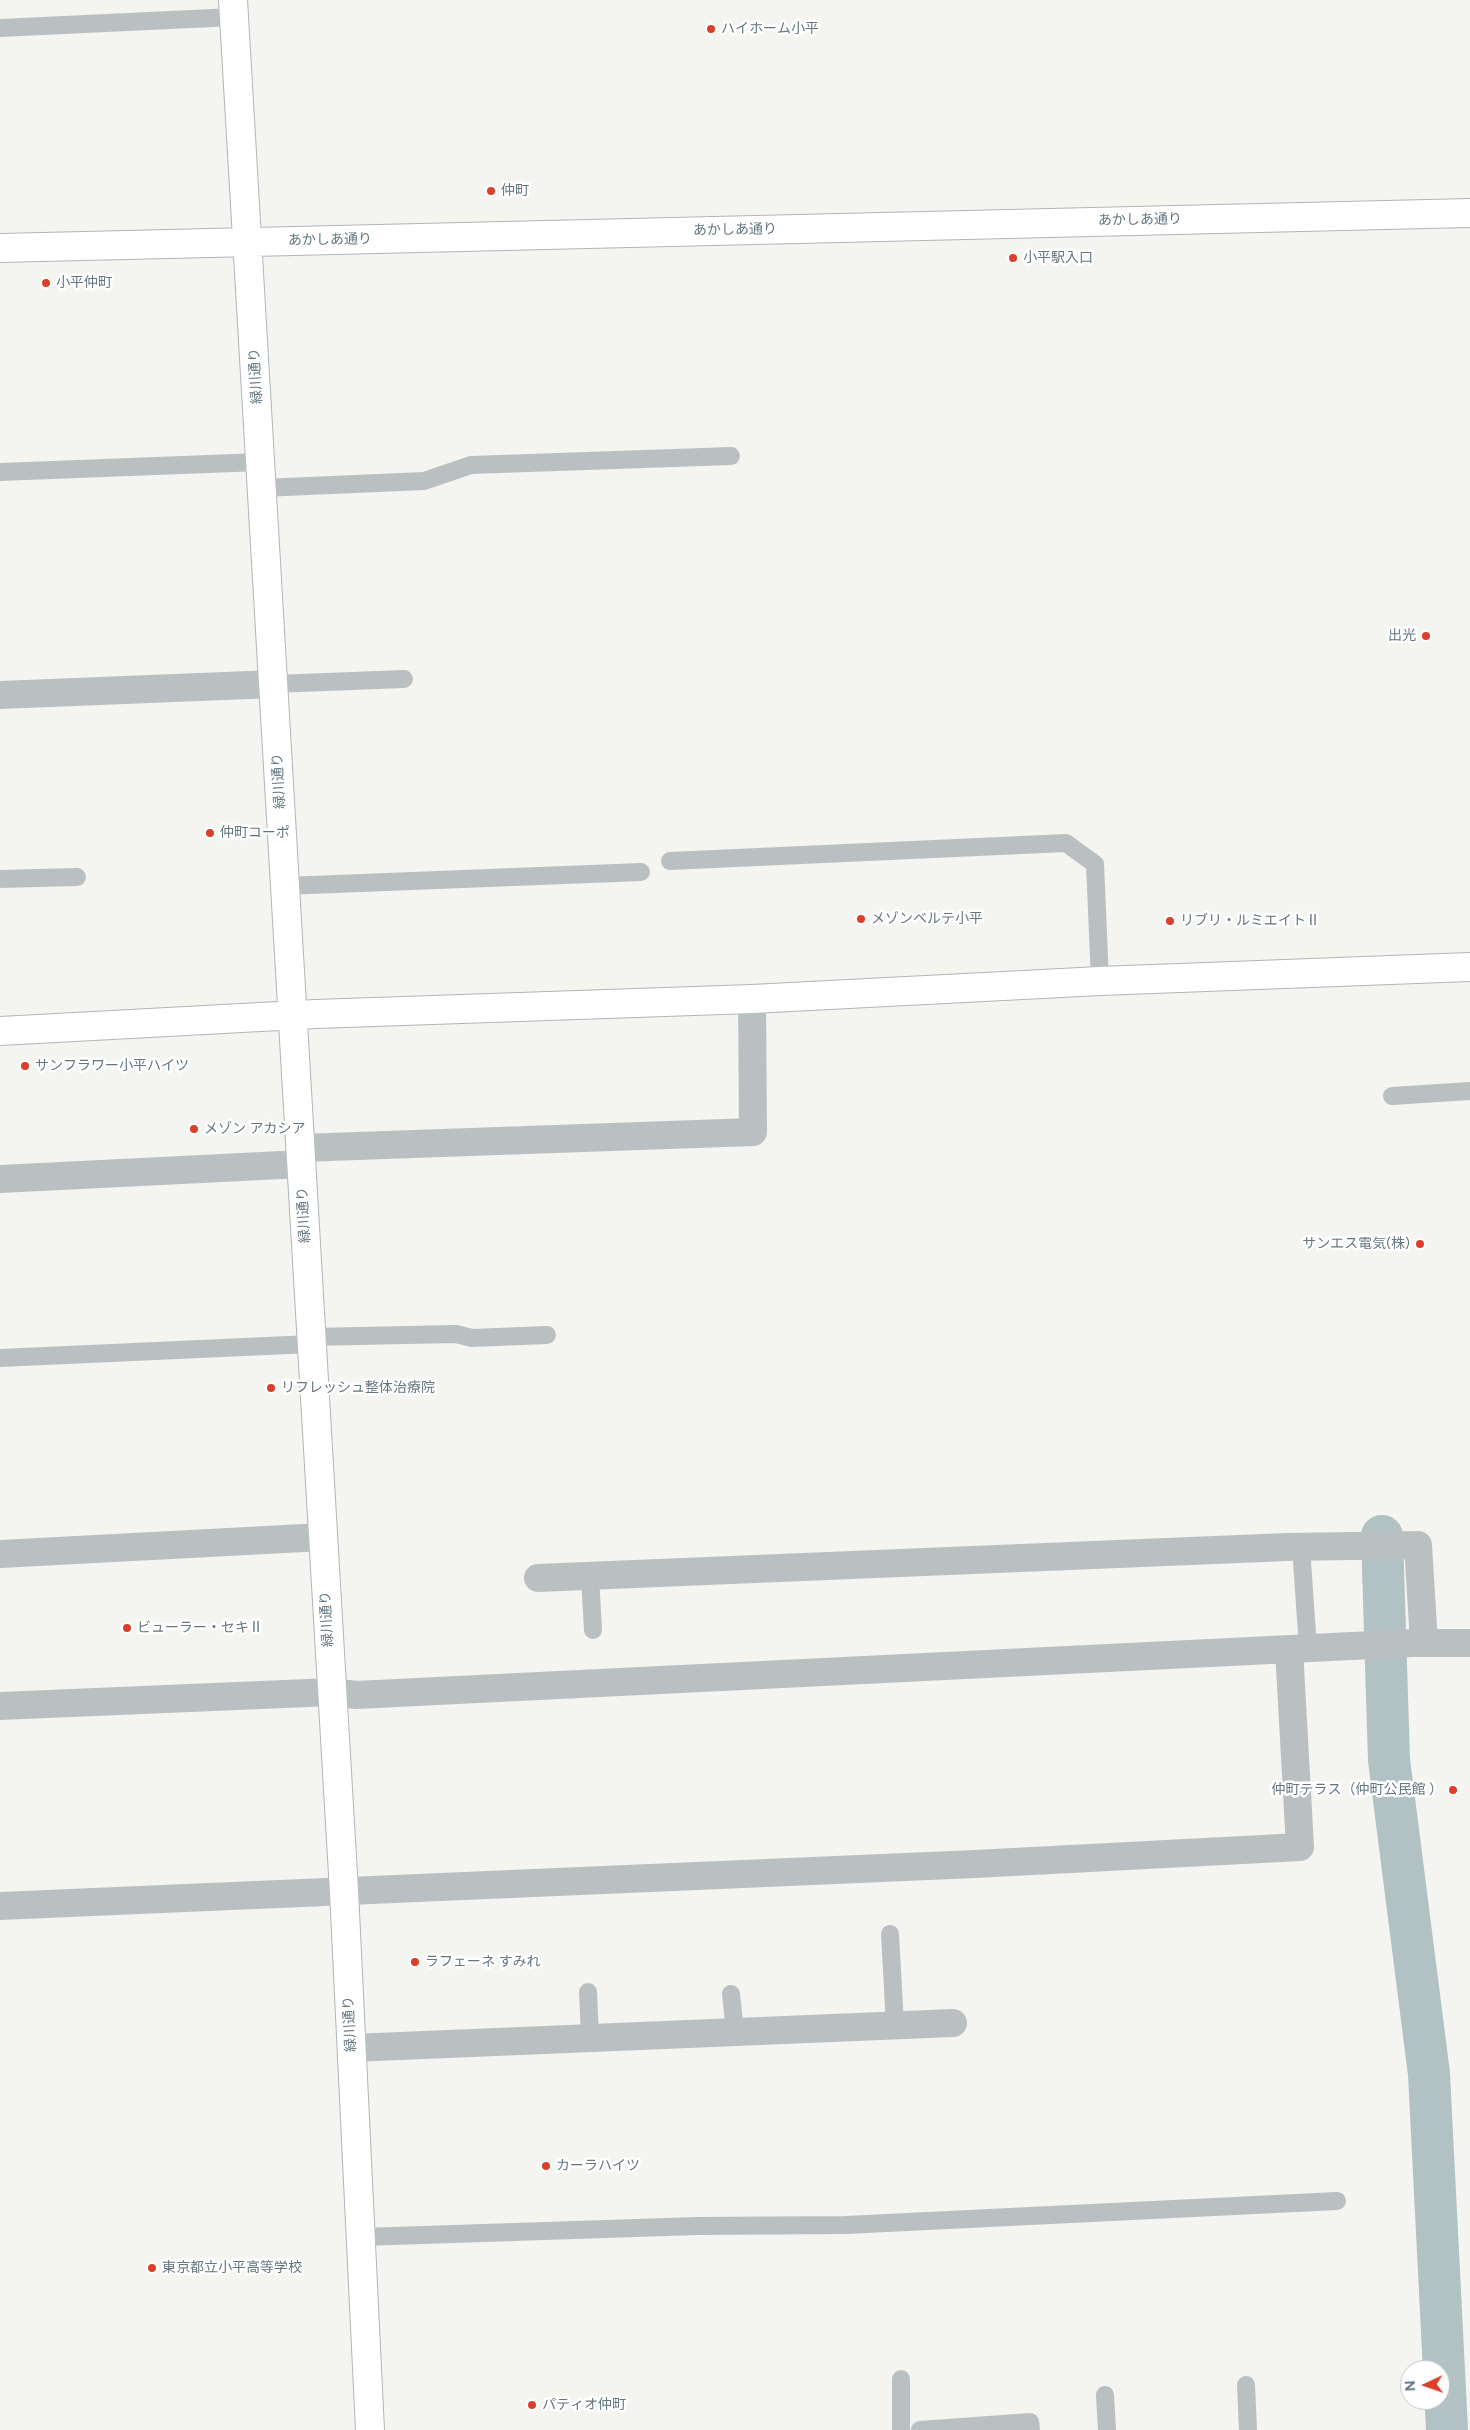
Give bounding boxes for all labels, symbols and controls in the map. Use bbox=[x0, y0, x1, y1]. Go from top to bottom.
place label: ハイホーム小平 bbox=[721, 21, 819, 37]
marker: ハイホーム小平 bbox=[705, 23, 717, 35]
place label: 仲町 bbox=[501, 183, 529, 199]
marker: 仲町 bbox=[485, 185, 497, 197]
street label: あかしあ通り bbox=[1098, 211, 1182, 229]
street label: あかしあ通り bbox=[693, 221, 777, 239]
street label: あかしあ通り bbox=[288, 231, 372, 249]
place label: 小平駅入口 bbox=[1023, 250, 1093, 266]
marker: 小平駅入口 bbox=[1007, 252, 1019, 264]
place label: 小平仲町 bbox=[56, 275, 112, 291]
marker: 小平仲町 bbox=[40, 277, 52, 289]
street label: 緑川通り bbox=[246, 348, 266, 404]
place label: 出光 bbox=[1388, 628, 1416, 644]
marker: 出光 bbox=[1420, 630, 1432, 642]
street label: 緑川通り bbox=[269, 753, 289, 809]
place label: 仲町コーポ bbox=[220, 825, 290, 841]
marker: 仲町コーポ bbox=[204, 827, 216, 839]
place label: メゾンベルテ小平 bbox=[871, 911, 983, 927]
marker: メゾンベルテ小平 bbox=[855, 913, 867, 925]
place label: リブリ・ルミエイトⅡ bbox=[1180, 913, 1320, 929]
marker: リブリ・ルミエイトⅡ bbox=[1164, 915, 1176, 927]
place label: サンフラワー小平ハイツ bbox=[35, 1058, 189, 1074]
marker: サンフラワー小平ハイツ bbox=[19, 1060, 31, 1072]
place label: メゾン アカシア bbox=[204, 1121, 305, 1137]
marker: メゾン アカシア bbox=[188, 1123, 200, 1135]
street label: 緑川通り bbox=[294, 1187, 314, 1243]
place label: サンエス電気(株) bbox=[1302, 1236, 1410, 1252]
marker: サンエス電気(株) bbox=[1414, 1238, 1426, 1250]
place label: リフレッシュ整体治療院 bbox=[281, 1380, 435, 1396]
marker: リフレッシュ整体治療院 bbox=[265, 1382, 277, 1394]
street label: 緑川通り bbox=[317, 1591, 337, 1647]
place label: ビューラー・セキⅡ bbox=[137, 1620, 263, 1636]
marker: ビューラー・セキⅡ bbox=[121, 1622, 133, 1634]
place label: 仲町テラス（仲町公民館 ） bbox=[1272, 1782, 1443, 1798]
marker: 仲町テラス（仲町公民館 ） bbox=[1447, 1784, 1459, 1796]
place label: ラフェーネ すみれ bbox=[425, 1954, 540, 1970]
marker: ラフェーネ すみれ bbox=[409, 1956, 421, 1968]
street label: 緑川通り bbox=[340, 1996, 360, 2052]
place label: カーラハイツ bbox=[556, 2158, 640, 2174]
marker: カーラハイツ bbox=[540, 2160, 552, 2172]
place label: 東京都立小平高等学校 bbox=[162, 2260, 302, 2276]
marker: 東京都立小平高等学校 bbox=[146, 2262, 158, 2274]
north arrow bbox=[1400, 2360, 1450, 2410]
text: N bbox=[1402, 2380, 1419, 2392]
place label: パティオ仲町 bbox=[542, 2397, 626, 2413]
marker: パティオ仲町 bbox=[526, 2399, 538, 2411]

